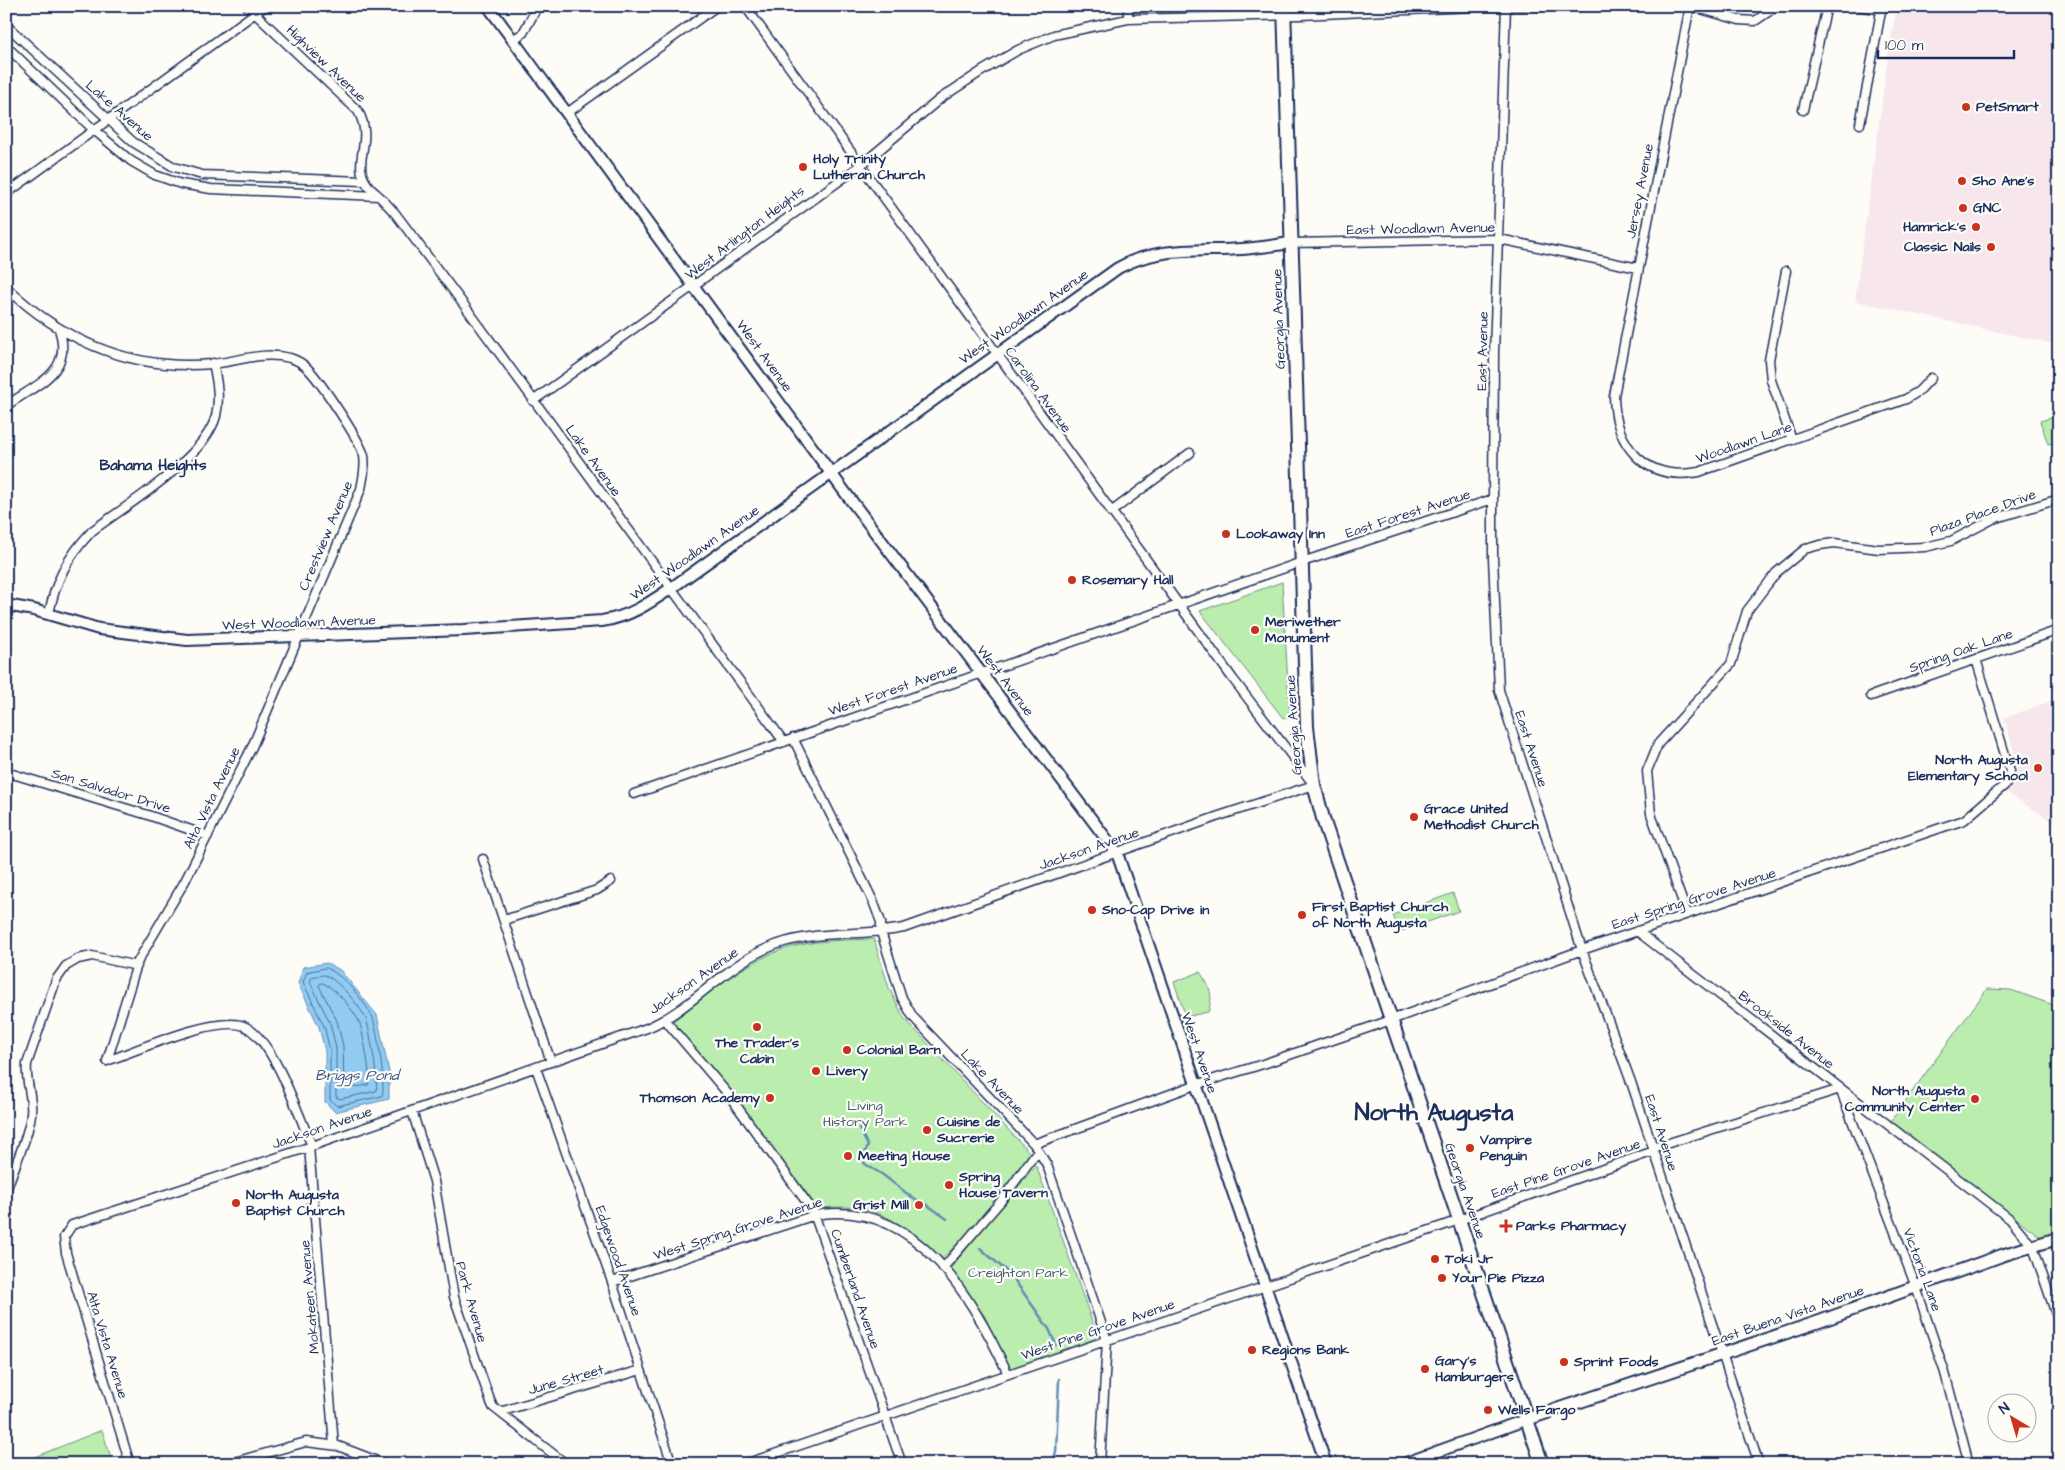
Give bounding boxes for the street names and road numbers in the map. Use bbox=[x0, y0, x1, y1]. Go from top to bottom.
street label: Highview Avenue bbox=[282, 21, 371, 108]
street label: Lake Avenue bbox=[81, 76, 158, 146]
street label: Jersey Avenue bbox=[1621, 142, 1659, 240]
street label: West Arlington Heights bbox=[681, 181, 809, 285]
street label: East Woodlawn Avenue bbox=[1347, 218, 1496, 240]
street label: West Woodlawn Avenue bbox=[955, 264, 1093, 369]
street label: Georgia Avenue bbox=[1267, 268, 1291, 370]
street label: East Avenue bbox=[1472, 311, 1494, 391]
street label: West Avenue bbox=[731, 316, 797, 396]
street label: Carolina Avenue bbox=[1000, 343, 1076, 438]
street label: Woodlawn Lane bbox=[1693, 417, 1795, 469]
street label: Lake Avenue bbox=[560, 421, 626, 501]
street label: Crestview Avenue bbox=[294, 478, 358, 594]
street label: East Forest Avenue bbox=[1343, 484, 1473, 544]
street label: Plaza Place Drive bbox=[1927, 484, 2039, 542]
street label: West Woodlawn Avenue bbox=[626, 500, 764, 605]
street label: West Woodlawn Avenue bbox=[222, 610, 377, 636]
street label: Spring Oak Lane bbox=[1906, 624, 2016, 678]
street label: West Avenue bbox=[972, 641, 1039, 721]
street label: West Forest Avenue bbox=[826, 658, 961, 722]
street label: Georgia Avenue bbox=[1280, 674, 1307, 776]
street label: East Avenue bbox=[1509, 708, 1553, 790]
street label: Alta Vista Avenue bbox=[179, 743, 246, 852]
street label: San Salvador Drive bbox=[49, 763, 173, 819]
street label: Jackson Avenue bbox=[1036, 822, 1142, 876]
street label: East Spring Grove Avenue bbox=[1609, 863, 1779, 935]
street label: Jackson Avenue bbox=[645, 942, 743, 1019]
street label: Brookside Avenue bbox=[1734, 986, 1839, 1074]
street label: West Avenue bbox=[1176, 1010, 1222, 1097]
street label: Lake Avenue bbox=[956, 1045, 1029, 1119]
street label: East Avenue bbox=[1639, 1092, 1683, 1174]
street label: Jackson Avenue bbox=[269, 1101, 375, 1155]
street label: East Pine Grove Avenue bbox=[1489, 1134, 1643, 1204]
street label: Georgia Avenue bbox=[1439, 1140, 1491, 1242]
street label: West Spring Grove Avenue bbox=[651, 1192, 826, 1266]
street label: Edgewood Avenue bbox=[590, 1203, 646, 1319]
street label: Cumberland Avenue bbox=[825, 1226, 885, 1352]
street label: Victoria Lane bbox=[1898, 1226, 1946, 1315]
street label: Mokateen Avenue bbox=[295, 1239, 325, 1355]
street label: Park Avenue bbox=[450, 1259, 492, 1345]
street label: East Buena Vista Avenue bbox=[1709, 1280, 1867, 1351]
street label: Alta Vista Avenue bbox=[81, 1289, 133, 1402]
street label: West Pine Grove Avenue bbox=[1018, 1294, 1178, 1366]
street label: June Street bbox=[526, 1360, 607, 1400]

